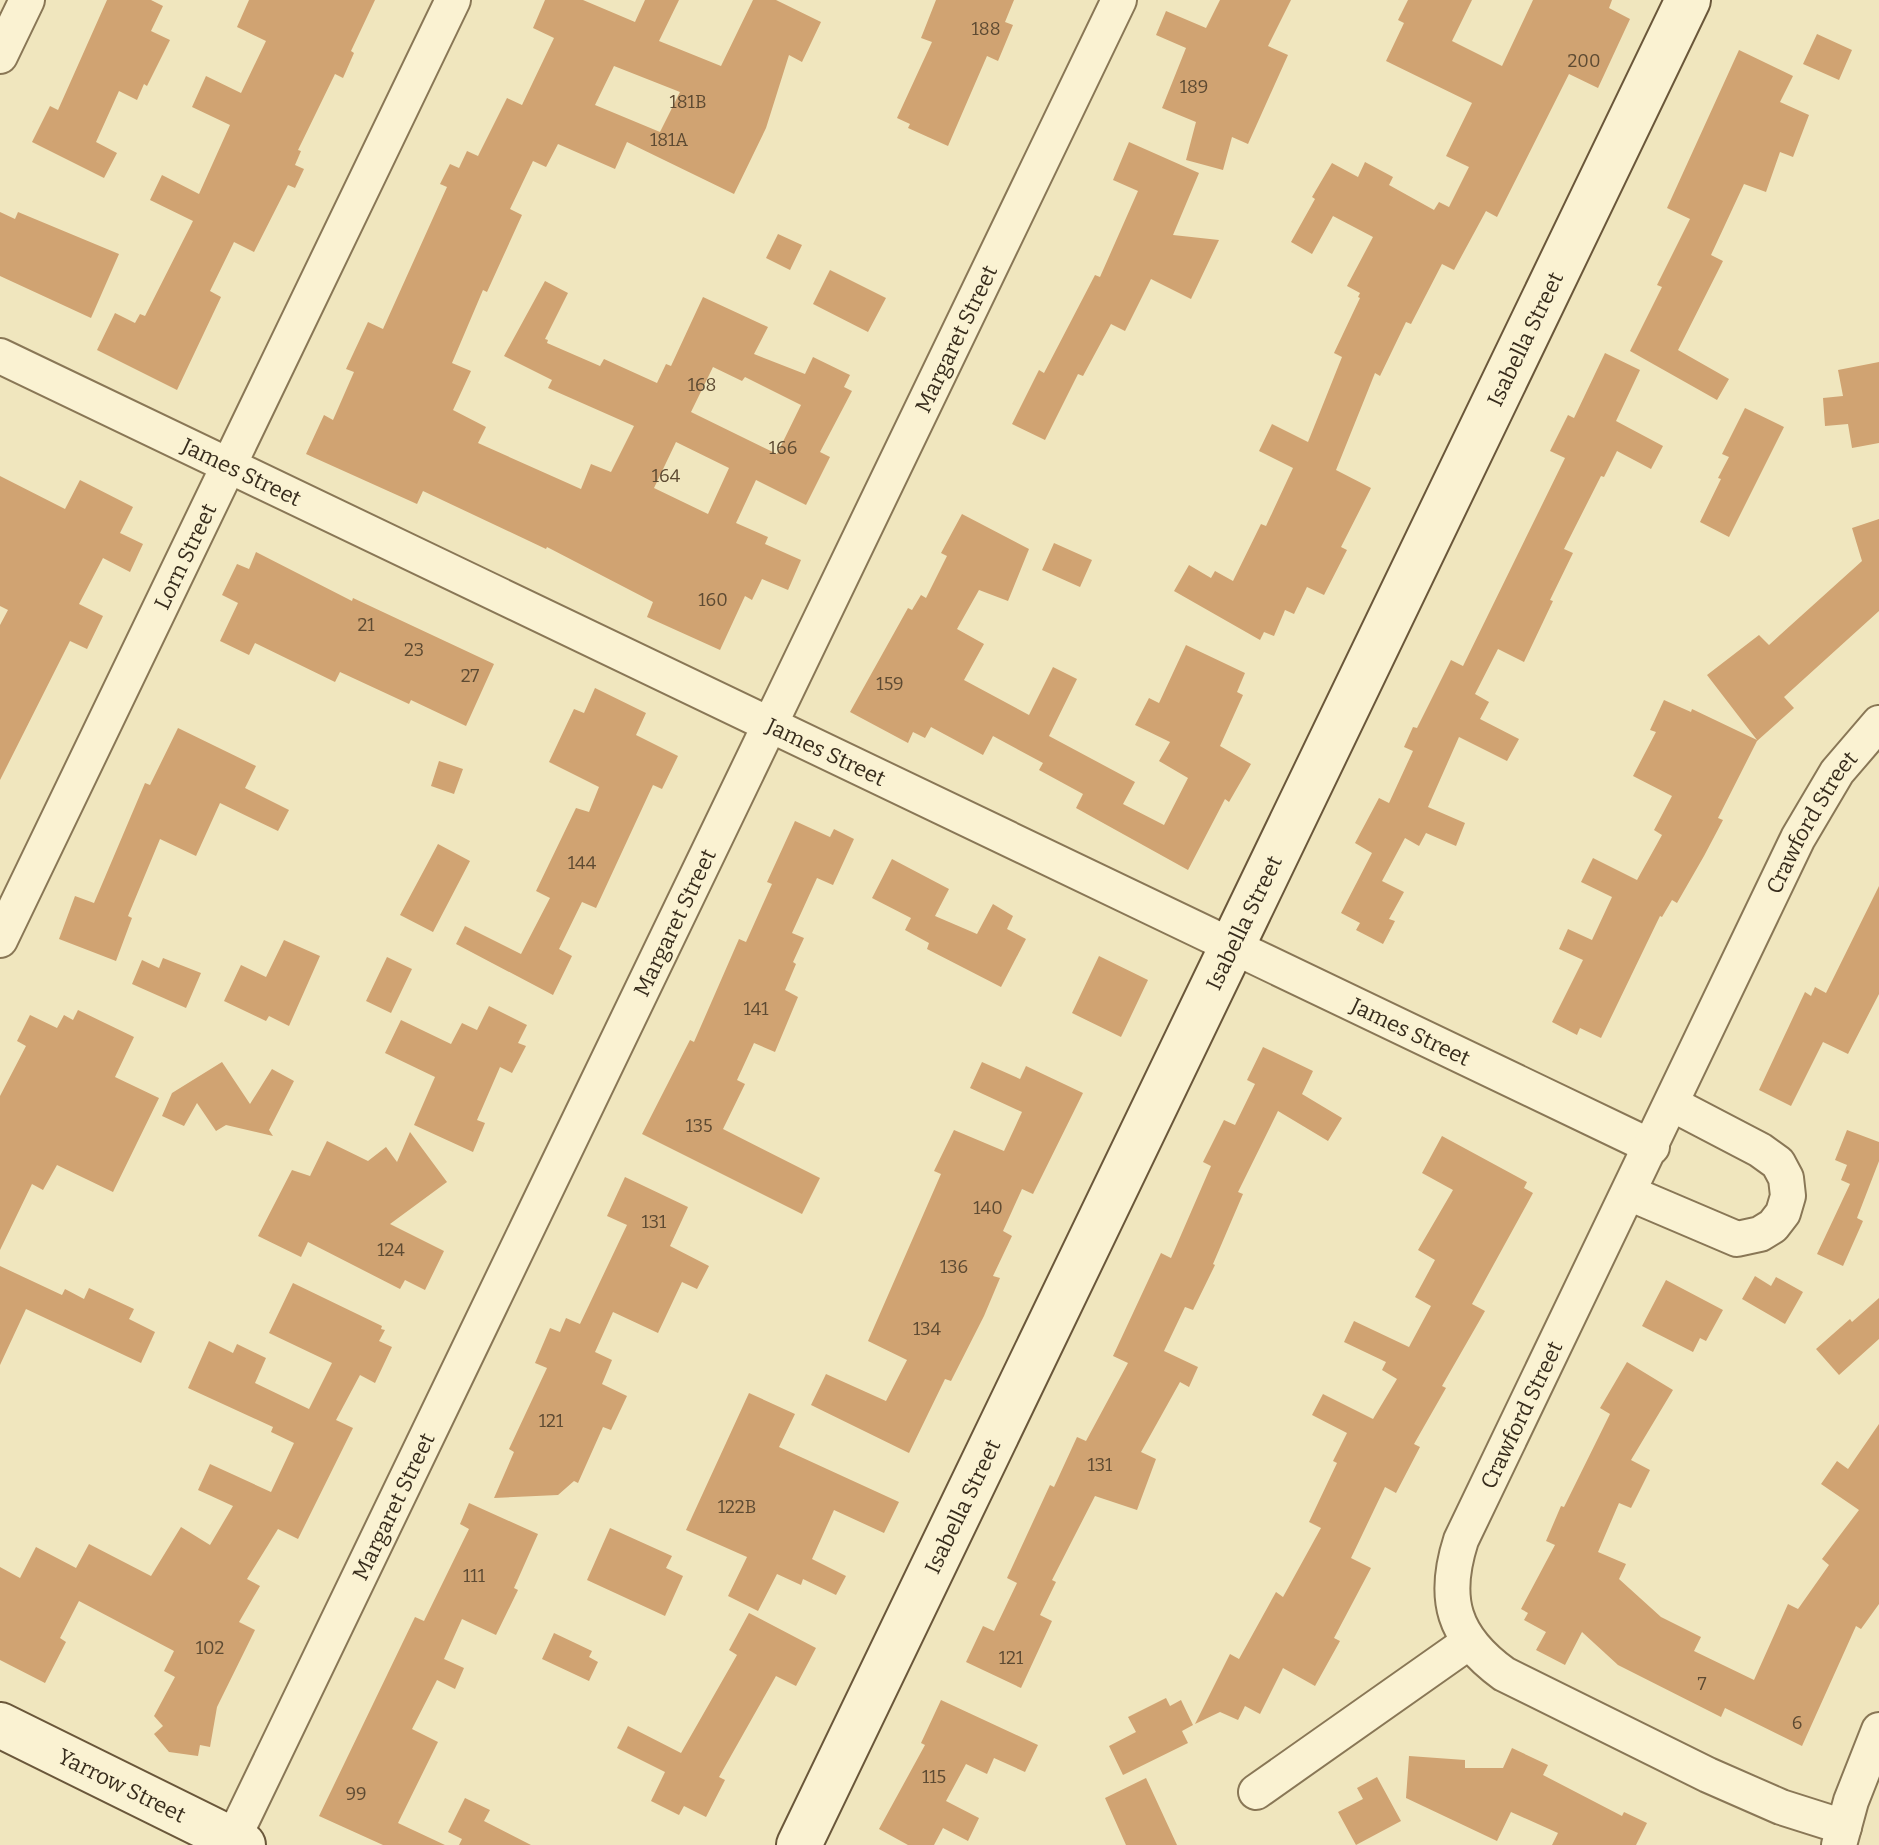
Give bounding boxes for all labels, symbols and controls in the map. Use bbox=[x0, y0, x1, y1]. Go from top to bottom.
house number: 188 bbox=[972, 18, 1000, 40]
house number: 200 bbox=[1568, 50, 1600, 72]
house number: 189 bbox=[1180, 76, 1208, 98]
house number: 181B bbox=[669, 91, 707, 113]
house number: 181A bbox=[650, 129, 688, 151]
street label: Margaret Street bbox=[909, 261, 1003, 417]
street label: Isabella Street bbox=[1481, 267, 1569, 410]
house number: 168 bbox=[688, 374, 716, 396]
street label: James Street bbox=[177, 432, 306, 512]
house number: 166 bbox=[769, 437, 797, 459]
house number: 164 bbox=[652, 465, 681, 487]
street label: Lorn Street bbox=[148, 499, 222, 614]
house number: 160 bbox=[698, 589, 728, 611]
house number: 21 bbox=[357, 614, 375, 636]
house number: 23 bbox=[404, 639, 424, 661]
house number: 27 bbox=[461, 665, 479, 687]
house number: 159 bbox=[876, 673, 904, 695]
street label: James Street bbox=[761, 712, 890, 792]
street label: Crawford Street bbox=[1760, 745, 1863, 898]
street label: Margaret Street bbox=[628, 845, 722, 1001]
street label: Isabella Street bbox=[1200, 851, 1288, 994]
house number: 144 bbox=[568, 852, 597, 874]
street label: James Street bbox=[1346, 991, 1474, 1072]
house number: 141 bbox=[743, 998, 769, 1020]
house number: 135 bbox=[685, 1115, 713, 1137]
house number: 140 bbox=[973, 1197, 1003, 1219]
house number: 131 bbox=[642, 1211, 667, 1233]
house number: 124 bbox=[377, 1239, 405, 1261]
house number: 136 bbox=[940, 1256, 968, 1278]
house number: 134 bbox=[913, 1318, 942, 1340]
street label: Crawford Street bbox=[1475, 1337, 1568, 1493]
house number: 121 bbox=[539, 1410, 564, 1432]
street label: Margaret Street bbox=[347, 1428, 441, 1585]
street label: Isabella Street bbox=[919, 1435, 1006, 1578]
house number: 131 bbox=[1088, 1454, 1113, 1476]
house number: 122B bbox=[718, 1496, 756, 1518]
house number: 111 bbox=[463, 1565, 486, 1587]
house number: 102 bbox=[196, 1637, 224, 1659]
house number: 121 bbox=[999, 1647, 1024, 1669]
house number: 7 bbox=[1697, 1673, 1707, 1695]
house number: 6 bbox=[1792, 1712, 1802, 1734]
street label: Yarrow Street bbox=[53, 1743, 190, 1829]
house number: 115 bbox=[922, 1766, 946, 1788]
house number: 99 bbox=[345, 1783, 367, 1805]

